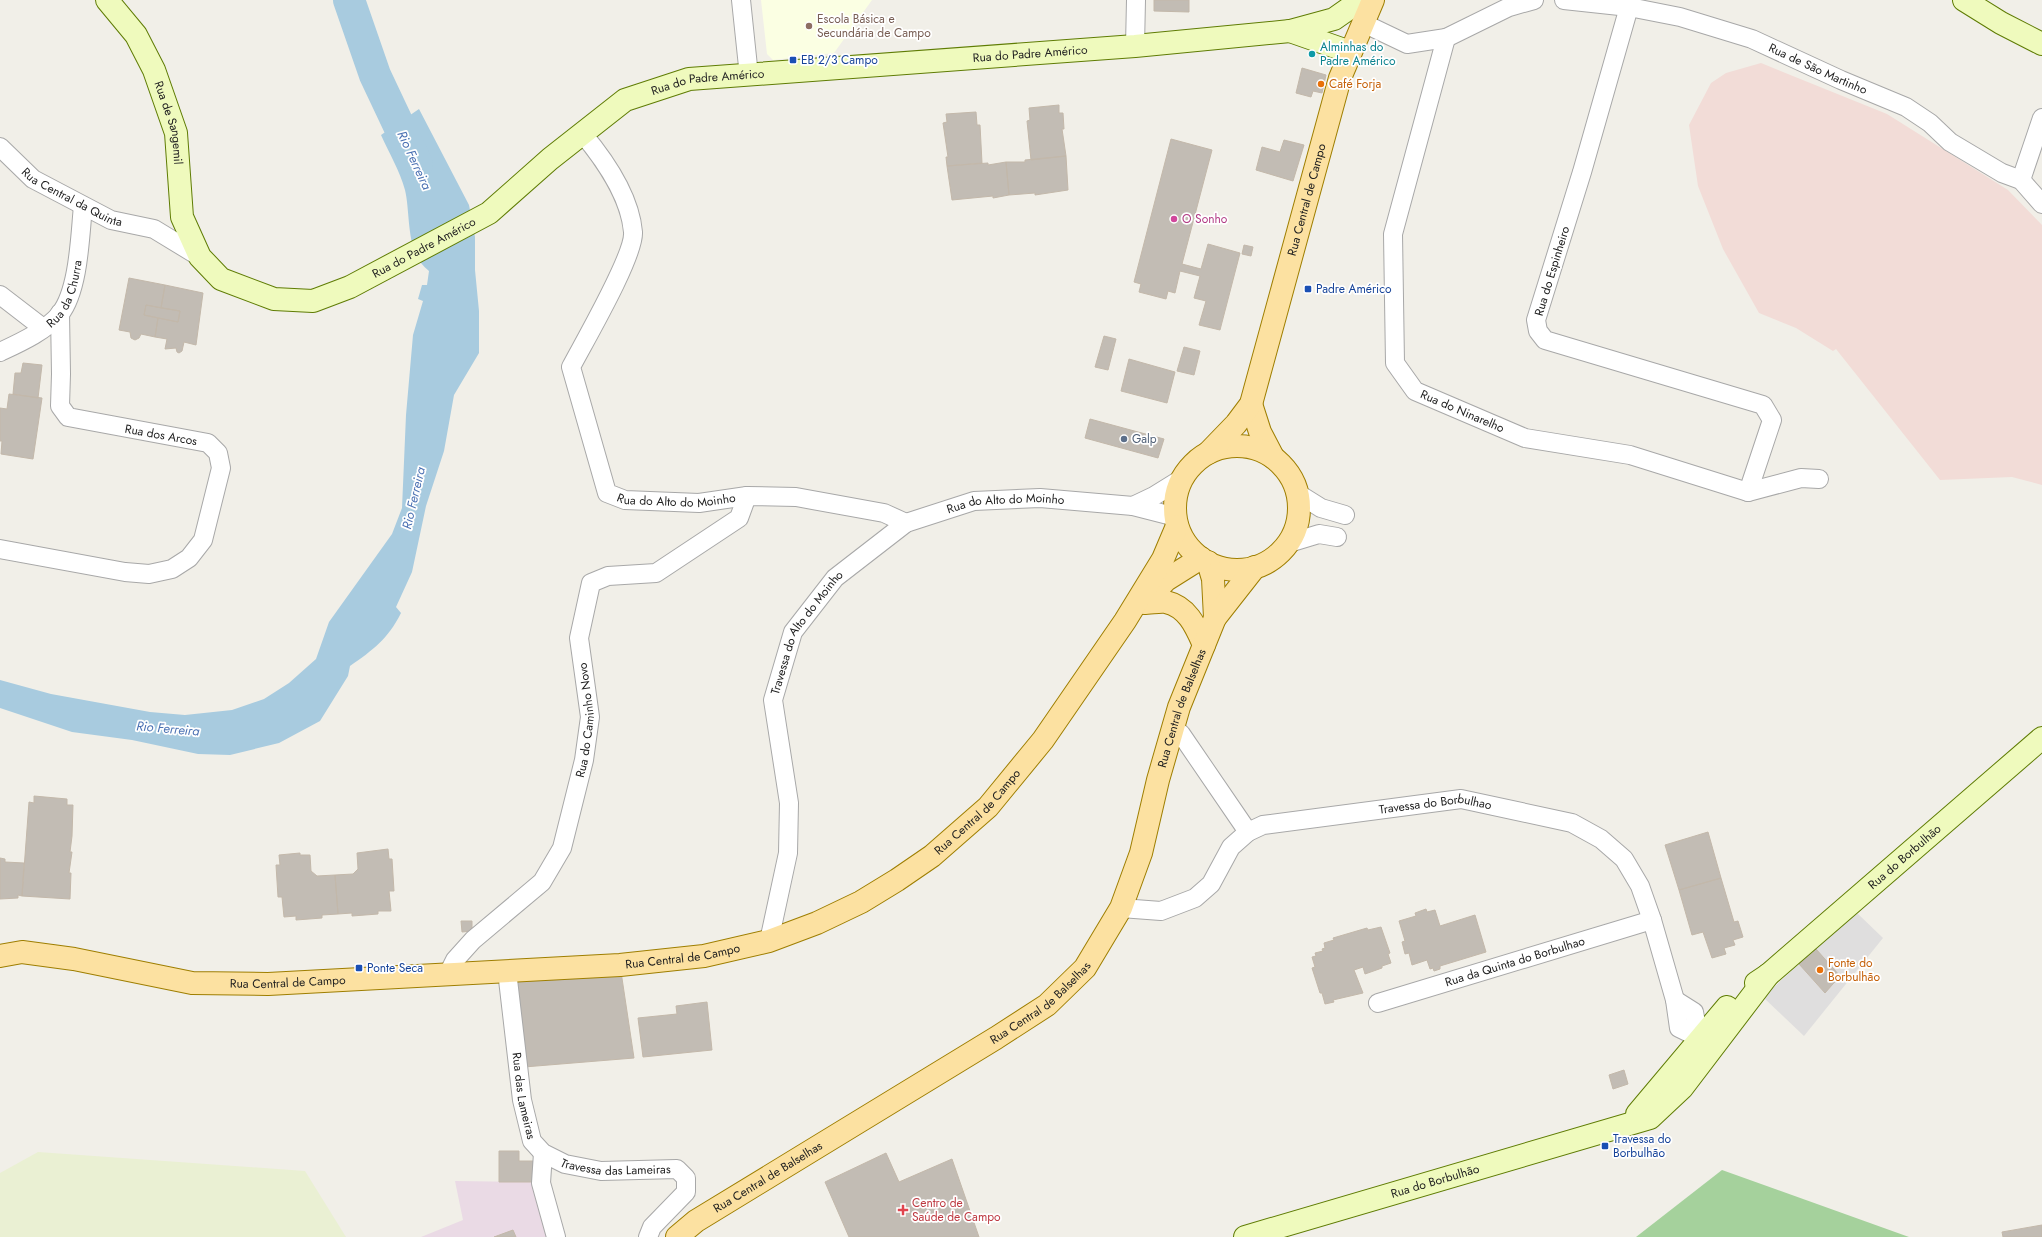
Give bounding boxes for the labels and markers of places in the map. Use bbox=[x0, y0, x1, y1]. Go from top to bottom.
place label: Escola Básica e Secundária de Campo bbox=[817, 10, 931, 42]
marker: Escola Básica e Secundária de Campo bbox=[804, 21, 814, 31]
place label: Alminhas do Padre Américo bbox=[1320, 38, 1396, 70]
marker: Alminhas do Padre Américo bbox=[1307, 49, 1317, 59]
place label: EB 2/3 Campo bbox=[801, 51, 878, 69]
marker: EB 2/3 Campo bbox=[788, 55, 798, 65]
place label: Café Forja bbox=[1329, 75, 1382, 93]
marker: Café Forja bbox=[1316, 79, 1326, 89]
place label: O Sonho bbox=[1182, 210, 1228, 228]
marker: O Sonho bbox=[1169, 214, 1179, 224]
place label: Padre Américo bbox=[1316, 280, 1392, 298]
marker: Padre Américo bbox=[1303, 284, 1313, 294]
place label: Galp bbox=[1132, 430, 1157, 448]
marker: Galp bbox=[1119, 434, 1129, 444]
place label: Fonte do Borbulhão bbox=[1828, 954, 1880, 986]
place label: Ponte Seca bbox=[367, 959, 423, 977]
marker: Ponte Seca bbox=[354, 963, 364, 973]
marker: Fonte do Borbulhão bbox=[1815, 965, 1825, 975]
place label: Travessa do Borbulhão bbox=[1613, 1130, 1672, 1162]
marker: Travessa do Borbulhão bbox=[1600, 1141, 1610, 1151]
place label: Centro de Saúde de Campo bbox=[912, 1194, 1001, 1226]
marker: Centro de Saúde de Campo bbox=[897, 1204, 909, 1216]

